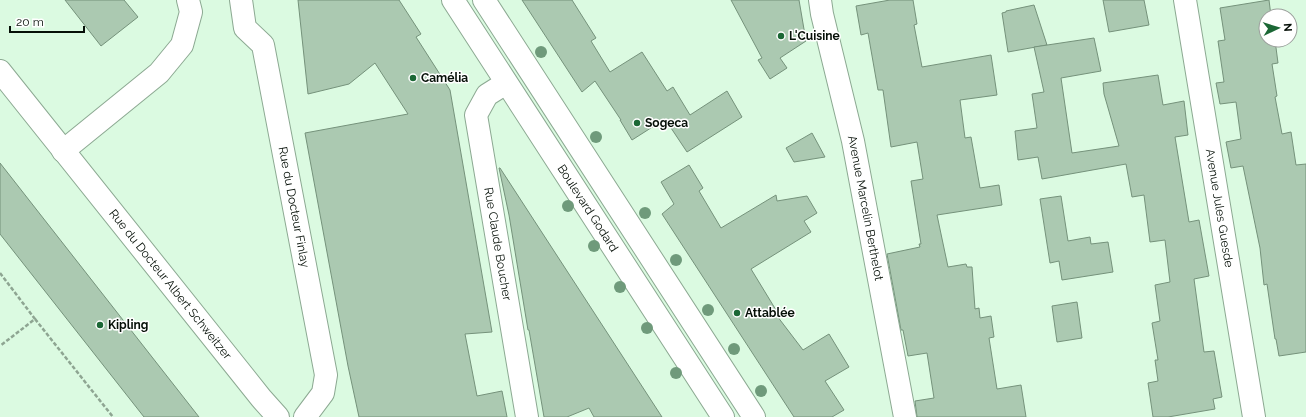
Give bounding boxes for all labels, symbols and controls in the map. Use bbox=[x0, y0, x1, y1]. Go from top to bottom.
scale bar bbox=[10, 8, 84, 34]
north arrow bbox=[1258, 8, 1298, 48]
text: 20 m bbox=[16, 15, 44, 29]
text: N bbox=[1281, 23, 1294, 32]
place label: L'Cuisine bbox=[789, 29, 840, 43]
marker: L'Cuisine bbox=[776, 31, 786, 41]
place label: Camélia bbox=[421, 71, 468, 85]
marker: Camélia bbox=[408, 73, 418, 83]
place label: Sogeca bbox=[645, 116, 688, 130]
marker: Sogeca bbox=[632, 118, 642, 128]
street label: Avenue Marcelin Berthelot bbox=[845, 134, 886, 282]
street label: Rue du Docteur Finlay bbox=[276, 145, 312, 269]
street label: Avenue Jules Guesde bbox=[1203, 148, 1236, 269]
street label: Boulevard Godard bbox=[554, 162, 621, 254]
street label: Rue Claude Boucher bbox=[481, 186, 514, 302]
street label: Rue du Docteur Albert Schweitzer bbox=[106, 207, 235, 363]
place label: Attablée bbox=[745, 306, 795, 320]
marker: Attablée bbox=[732, 308, 742, 318]
place label: Kipling bbox=[108, 318, 148, 332]
marker: Kipling bbox=[95, 320, 105, 330]

